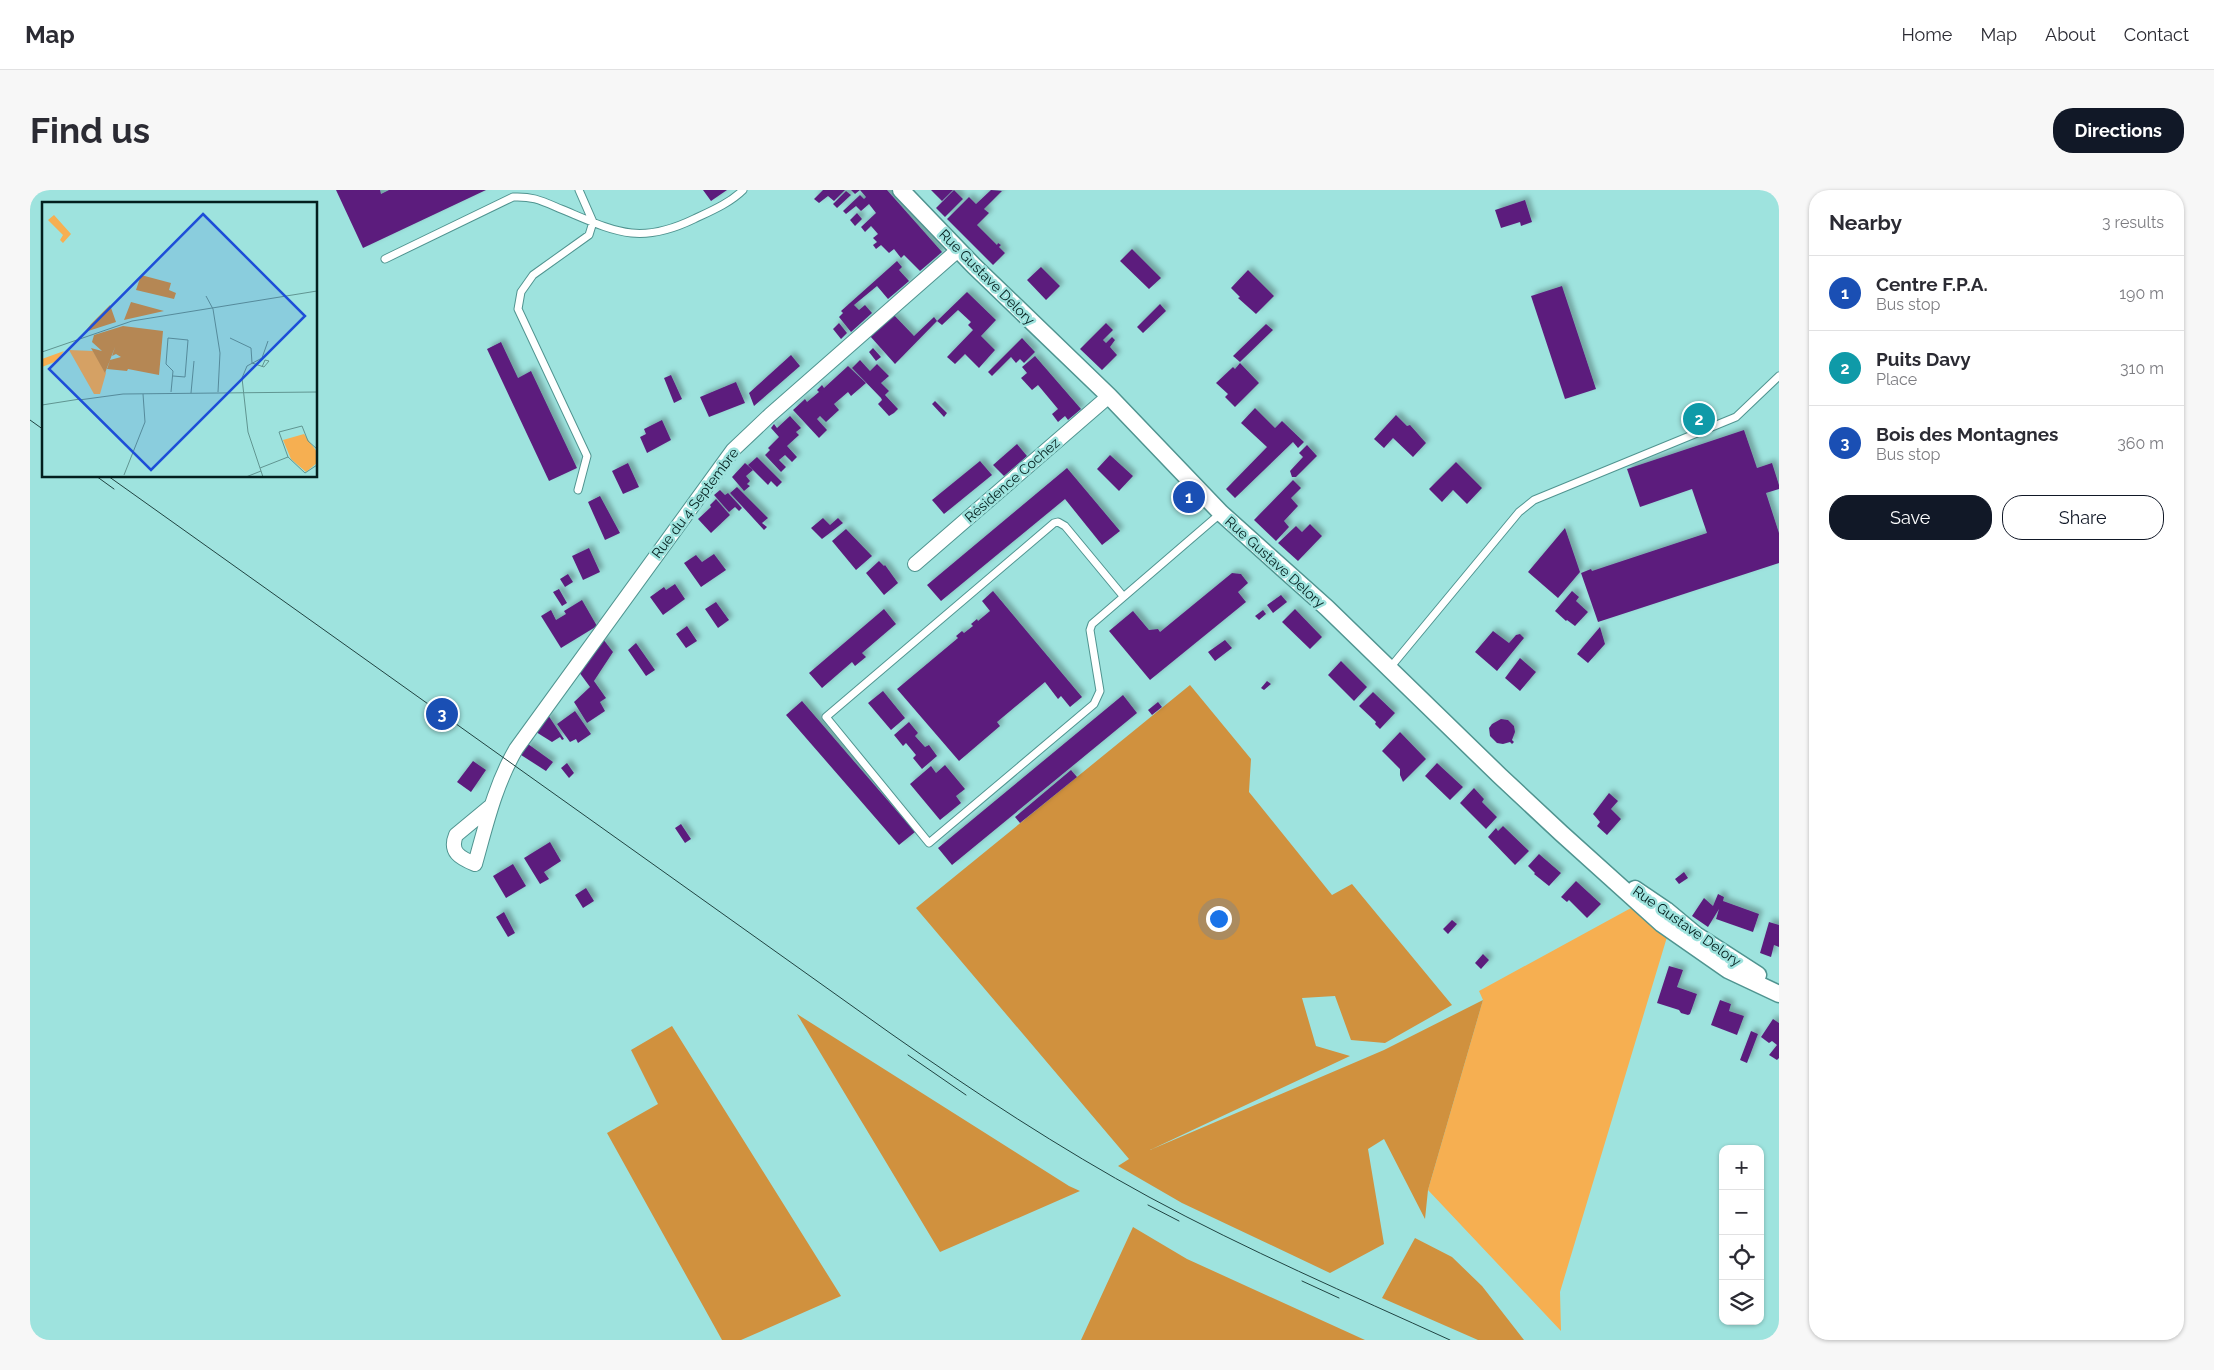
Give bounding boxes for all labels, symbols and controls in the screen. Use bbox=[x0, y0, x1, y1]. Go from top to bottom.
text: Map bbox=[25, 20, 75, 49]
text: Home bbox=[1901, 24, 1952, 45]
text: Map bbox=[1980, 24, 2017, 45]
text: About bbox=[2045, 24, 2096, 45]
text: Contact bbox=[2124, 24, 2189, 45]
button: Directions bbox=[2053, 108, 2184, 153]
text: Find us bbox=[30, 110, 150, 151]
inset map bbox=[42, 202, 318, 478]
text: Nearby bbox=[1829, 210, 1902, 235]
text: 3 results bbox=[2102, 213, 2164, 232]
street label: Rue Gustave Delory bbox=[936, 226, 1038, 328]
text: Centre F.P.A. bbox=[1876, 273, 1988, 295]
text: 1 bbox=[1841, 284, 1849, 303]
text: 190 m bbox=[2119, 284, 2164, 303]
text: Bus stop bbox=[1876, 295, 1940, 314]
text: Puits Davy bbox=[1876, 348, 1971, 370]
text: 2 bbox=[1840, 359, 1850, 378]
text: 310 m bbox=[2120, 359, 2164, 378]
text: Place bbox=[1876, 370, 1917, 389]
pin: 2 bbox=[1683, 400, 1715, 438]
text: Bois des Montagnes bbox=[1876, 423, 2059, 445]
street label: Résidence Cochez bbox=[961, 434, 1063, 525]
text: 3 bbox=[1841, 434, 1849, 453]
text: 360 m bbox=[2117, 434, 2164, 453]
street label: Rue du 4 Septembre bbox=[648, 445, 742, 561]
text: Bus stop bbox=[1876, 445, 1940, 464]
pin: 1 bbox=[1173, 478, 1205, 516]
button: Save bbox=[1829, 495, 1992, 540]
button: Share bbox=[2002, 495, 2164, 540]
street label: Rue Gustave Delory bbox=[1222, 513, 1328, 611]
pin: 3 bbox=[426, 695, 458, 733]
street label: Rue Gustave Delory bbox=[1630, 883, 1744, 970]
your location bbox=[1206, 906, 1232, 932]
map controls bbox=[1719, 1145, 1764, 1325]
button: + bbox=[1719, 1145, 1764, 1190]
button: − bbox=[1719, 1190, 1764, 1235]
button: locate bbox=[1719, 1235, 1764, 1280]
button: layers bbox=[1719, 1280, 1764, 1325]

